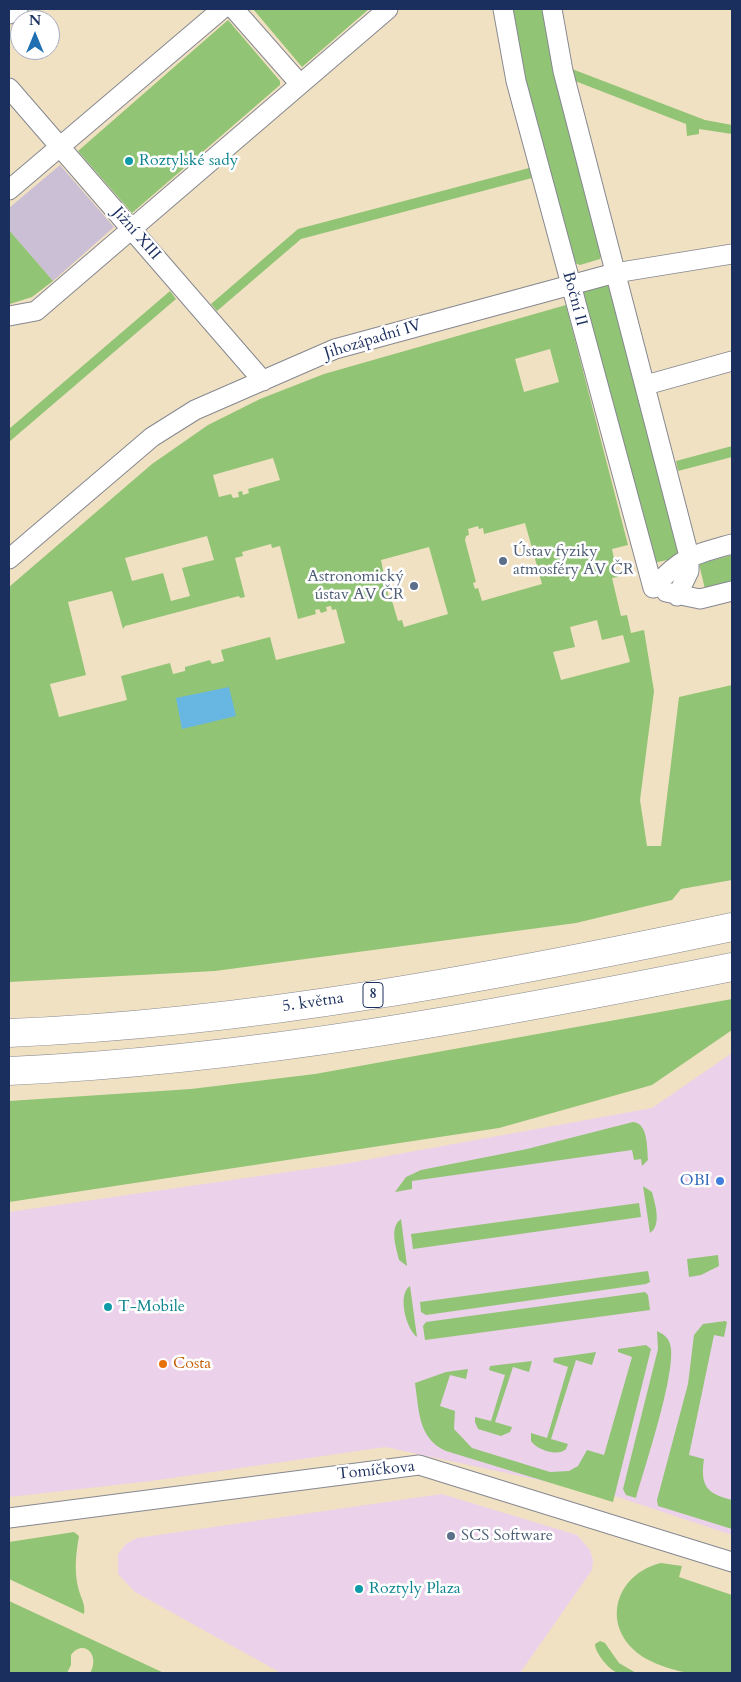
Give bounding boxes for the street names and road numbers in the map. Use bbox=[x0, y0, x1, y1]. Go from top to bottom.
street label: Jižní XIII bbox=[108, 204, 164, 264]
street label: Boční II bbox=[558, 270, 590, 328]
street label: Jihozápadní IV bbox=[322, 316, 424, 364]
road number: 8 bbox=[363, 982, 383, 1008]
street label: 5. května bbox=[281, 989, 345, 1017]
street label: Tomíčkova bbox=[336, 1457, 416, 1485]

